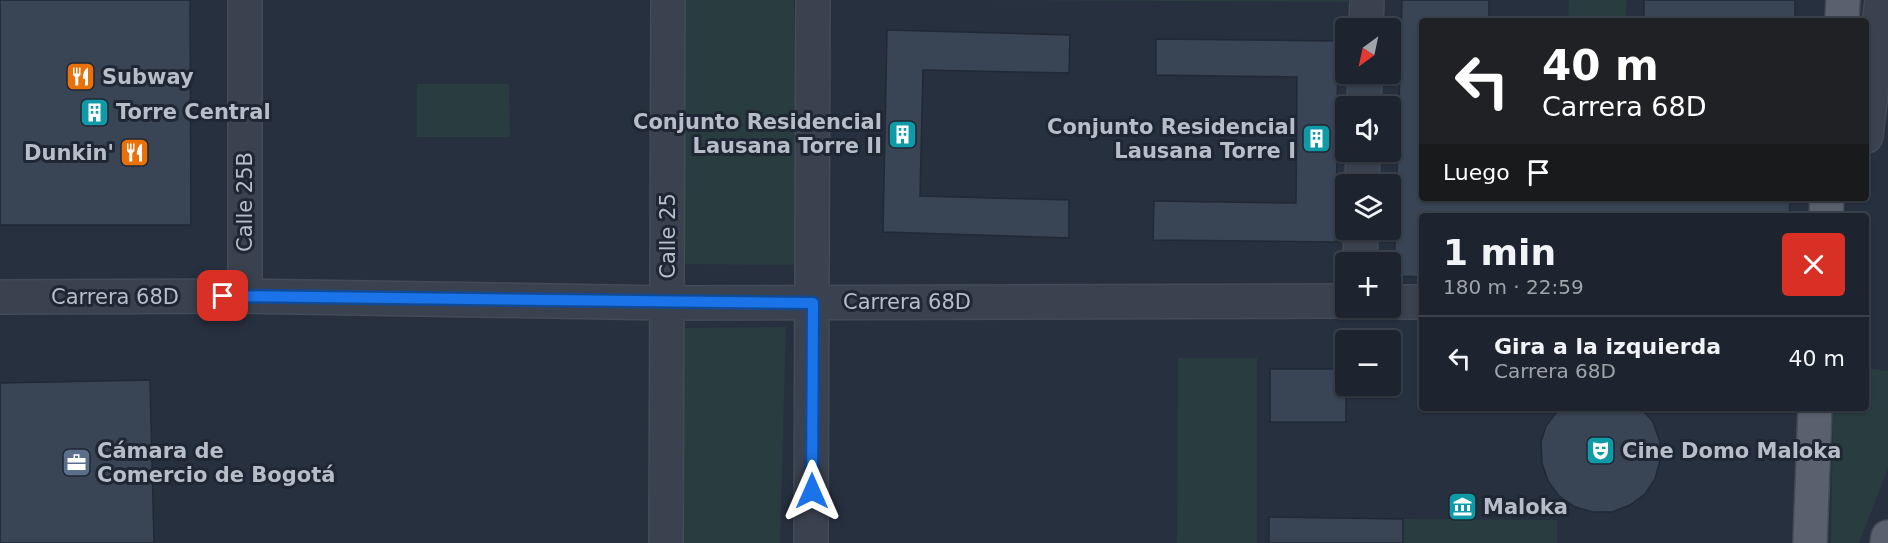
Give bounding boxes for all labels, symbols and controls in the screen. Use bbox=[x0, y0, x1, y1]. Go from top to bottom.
north arrow bbox=[1335, 18, 1401, 84]
map controls bbox=[1335, 18, 1401, 396]
text: 40 m bbox=[1542, 41, 1659, 90]
icon: left bbox=[1443, 42, 1521, 120]
restaurant icon: Subway bbox=[65, 61, 97, 93]
place label: Subway bbox=[102, 65, 194, 89]
text: Carrera 68D bbox=[1542, 91, 1707, 122]
building icon: Torre Central bbox=[79, 96, 111, 128]
button: sound bbox=[1335, 96, 1401, 162]
place label: Torre Central bbox=[116, 100, 271, 124]
place label: Conjunto Residencial Lausana Torre II bbox=[633, 110, 882, 158]
place label: Conjunto Residencial Lausana Torre I bbox=[1047, 115, 1296, 163]
building icon: Conjunto Residencial Lausana Torre II bbox=[887, 118, 919, 150]
building icon: Conjunto Residencial Lausana Torre I bbox=[1301, 123, 1333, 155]
restaurant icon: Dunkin' bbox=[119, 137, 151, 169]
place label: Dunkin' bbox=[24, 141, 114, 165]
street label: Calle 25B bbox=[233, 152, 257, 252]
icon: arrive bbox=[1522, 156, 1555, 189]
text: Luego bbox=[1443, 160, 1510, 185]
button: layers bbox=[1335, 174, 1401, 240]
street label: Calle 25 bbox=[656, 193, 680, 279]
text: 1 min bbox=[1443, 232, 1556, 273]
button: close bbox=[1782, 233, 1845, 296]
button: + bbox=[1335, 252, 1401, 318]
pin bbox=[197, 270, 248, 321]
text: 180 m · 22:59 bbox=[1443, 275, 1584, 299]
icon: arrive bbox=[206, 279, 239, 312]
street label: Carrera 68D bbox=[51, 285, 179, 309]
street label: Carrera 68D bbox=[843, 290, 971, 314]
button: − bbox=[1335, 330, 1401, 396]
text: Gira a la izquierda bbox=[1494, 334, 1721, 359]
icon: left bbox=[1443, 342, 1476, 375]
text: 40 m bbox=[1789, 346, 1845, 371]
text: Carrera 68D bbox=[1494, 359, 1616, 383]
theatre icon: Cine Domo Maloka bbox=[1585, 435, 1617, 467]
place label: Cámara de Comercio de Bogotá bbox=[97, 439, 335, 487]
place label: Cine Domo Maloka bbox=[1622, 439, 1841, 463]
office icon: Cámara de Comercio de Bogotá bbox=[60, 447, 92, 479]
position arrow bbox=[780, 459, 844, 523]
museum icon: Maloka bbox=[1446, 491, 1478, 523]
place label: Maloka bbox=[1483, 495, 1568, 519]

